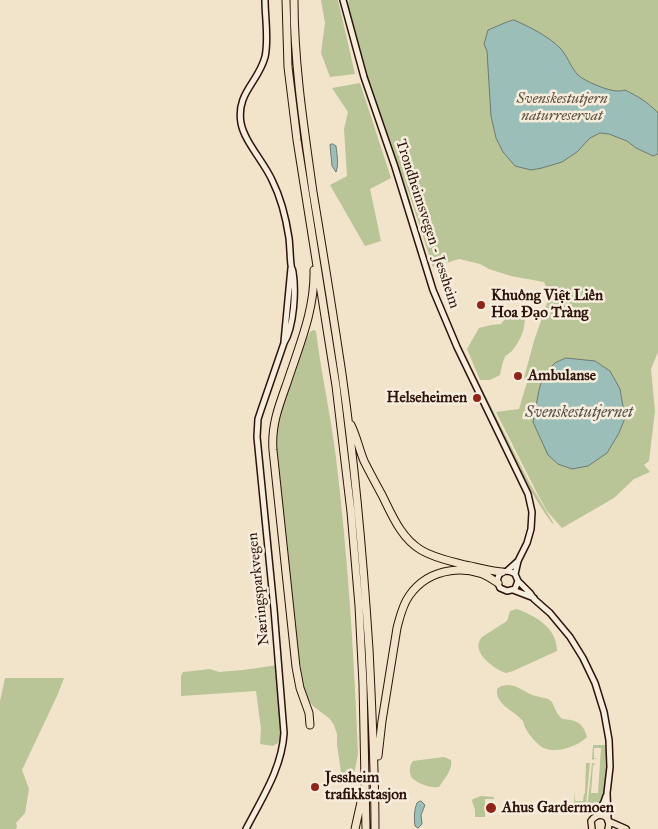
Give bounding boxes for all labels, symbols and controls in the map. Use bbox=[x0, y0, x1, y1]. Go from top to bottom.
park label: Svenskestutjern naturreservat bbox=[517, 90, 607, 125]
street label: Trondheimsvegen - Jessheim bbox=[391, 137, 463, 311]
place label: Khuông Việt Liên Hoa Đạo Tràng bbox=[491, 287, 603, 322]
marker: Khuông Việt Liên Hoa Đạo Tràng bbox=[475, 299, 487, 311]
place label: Ambulanse bbox=[528, 367, 596, 385]
marker: Ambulanse bbox=[512, 370, 524, 382]
place label: Helseheimen bbox=[387, 389, 467, 407]
marker: Helseheimen bbox=[471, 392, 483, 404]
water label: Svenskestutjernet bbox=[525, 403, 633, 423]
street label: Næringsparkvegen bbox=[244, 532, 274, 646]
place label: Jessheim trafikkstasjon bbox=[325, 769, 407, 804]
marker: Jessheim trafikkstasjon bbox=[309, 781, 321, 793]
place label: Ahus Gardermoen bbox=[502, 799, 614, 817]
marker: Ahus Gardermoen bbox=[484, 801, 498, 815]

